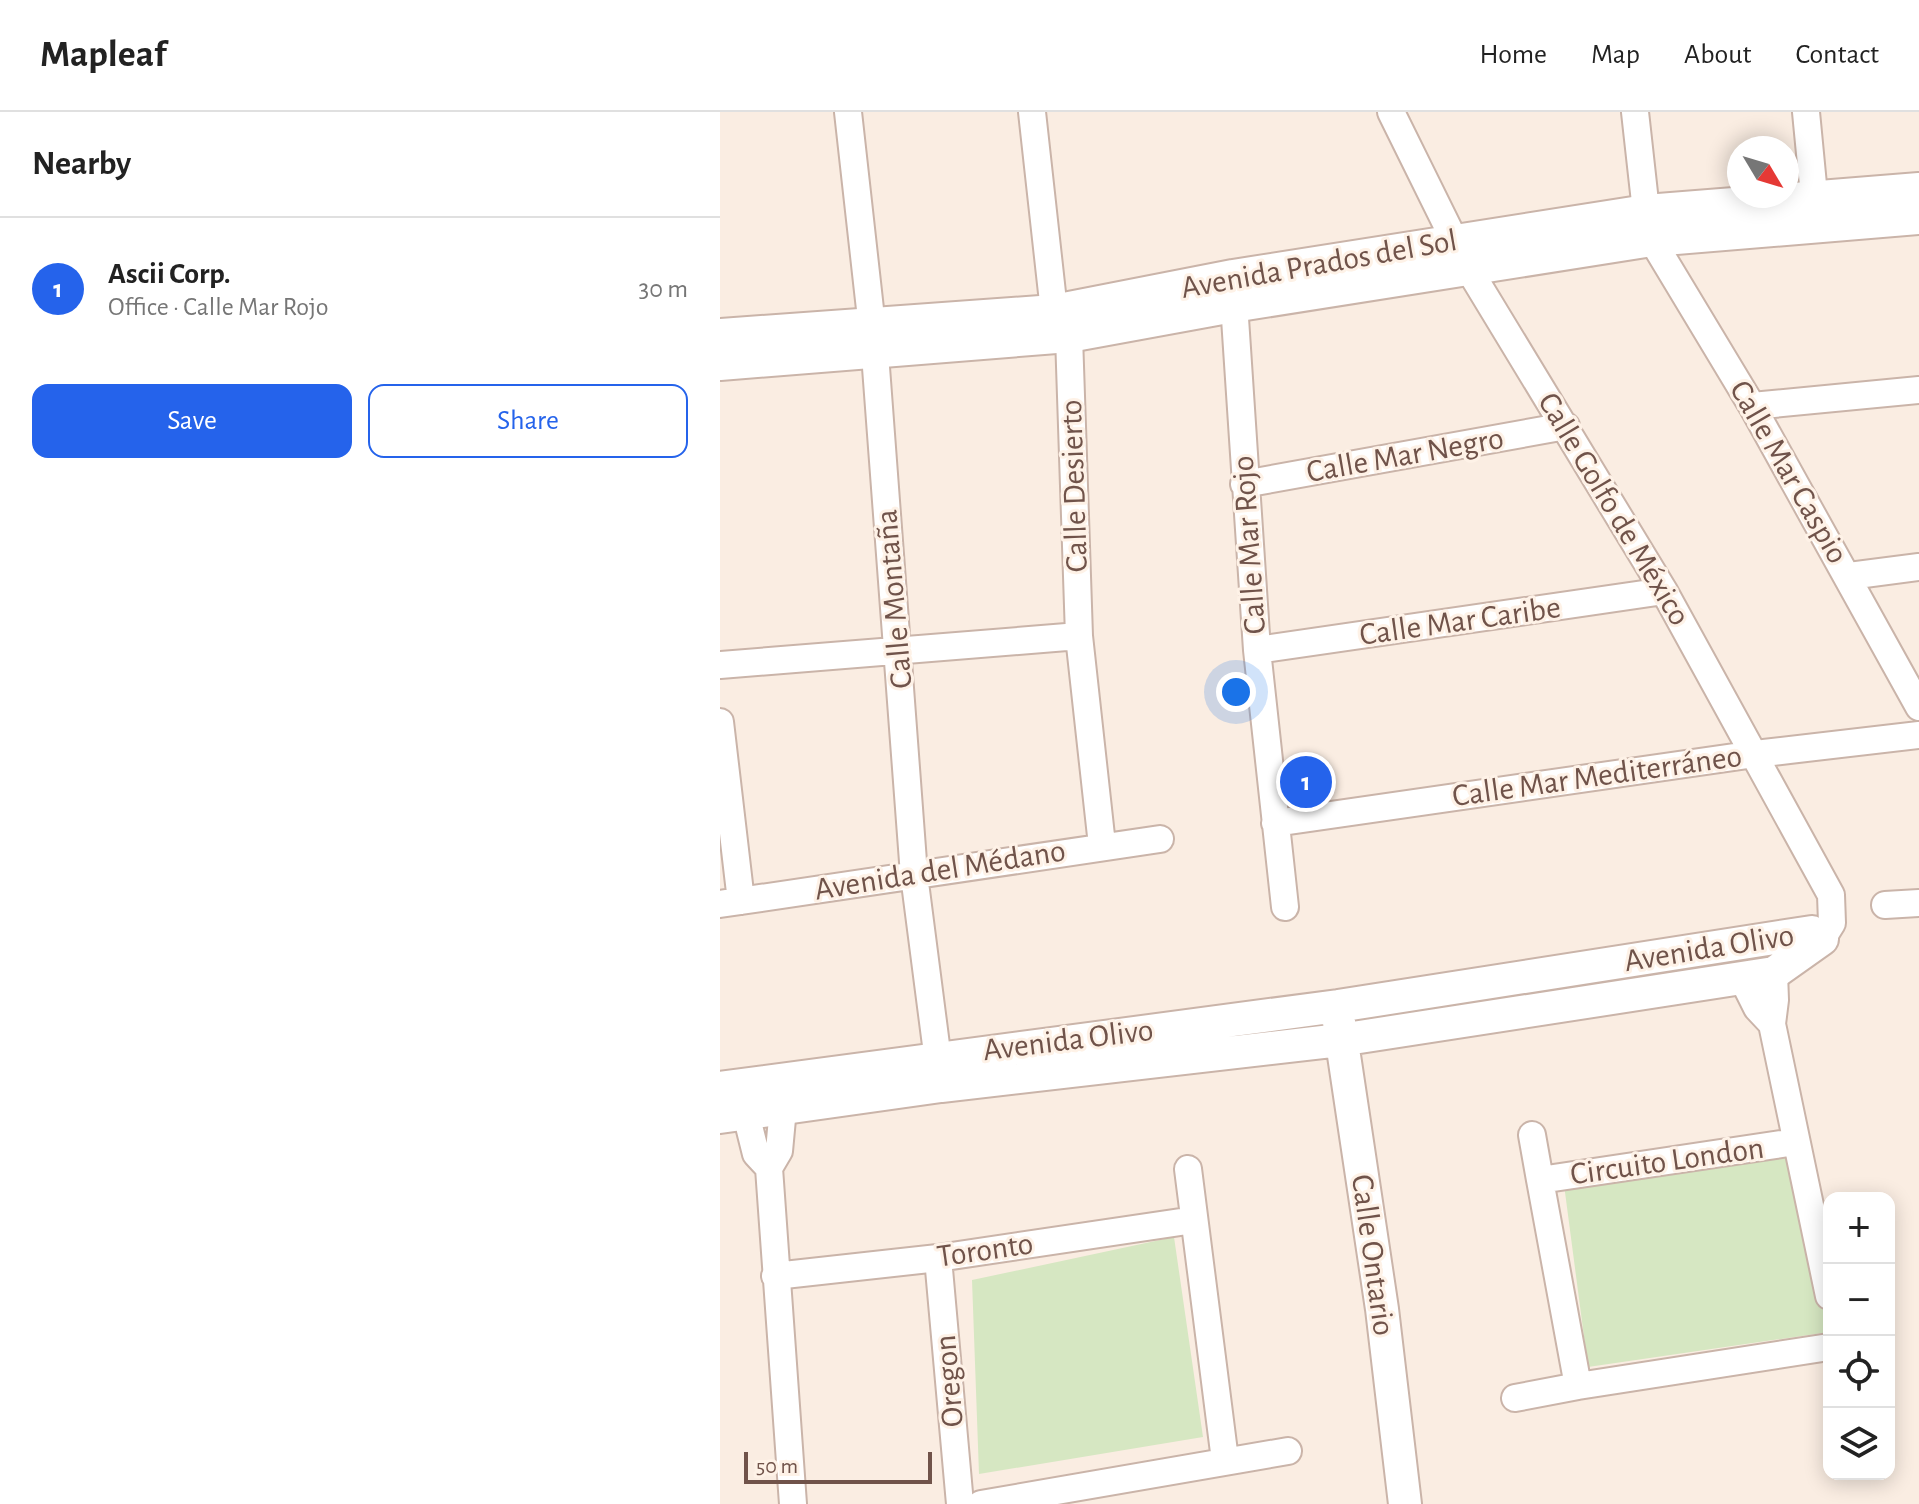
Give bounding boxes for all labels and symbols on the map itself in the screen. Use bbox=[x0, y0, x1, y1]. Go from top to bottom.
north arrow bbox=[1727, 136, 1799, 208]
street label: Avenida Prados del Sol bbox=[1179, 224, 1459, 304]
street label: Calle Mar Caspio bbox=[1724, 375, 1854, 569]
street label: Calle Golfo de México bbox=[1532, 387, 1696, 631]
street label: Calle Desierto bbox=[1055, 399, 1093, 573]
street label: Calle Mar Negro bbox=[1304, 422, 1506, 488]
street label: Calle Mar Rojo bbox=[1227, 455, 1271, 635]
street label: Calle Montaña bbox=[870, 508, 918, 690]
street label: Calle Mar Caribe bbox=[1357, 591, 1563, 651]
your location bbox=[1216, 672, 1256, 712]
street label: Calle Mar Mediterráneo bbox=[1450, 740, 1744, 812]
pin: 1 bbox=[1280, 752, 1332, 812]
street label: Avenida del Médano bbox=[812, 834, 1068, 906]
street label: Avenida Olivo bbox=[1622, 919, 1796, 977]
street label: Avenida Olivo bbox=[981, 1014, 1155, 1066]
street label: Circuito London bbox=[1568, 1132, 1766, 1190]
street label: Calle Ontario bbox=[1346, 1172, 1400, 1338]
street label: Toronto bbox=[935, 1227, 1035, 1273]
street label: Oregon bbox=[929, 1334, 969, 1428]
scale bar bbox=[744, 1448, 932, 1484]

